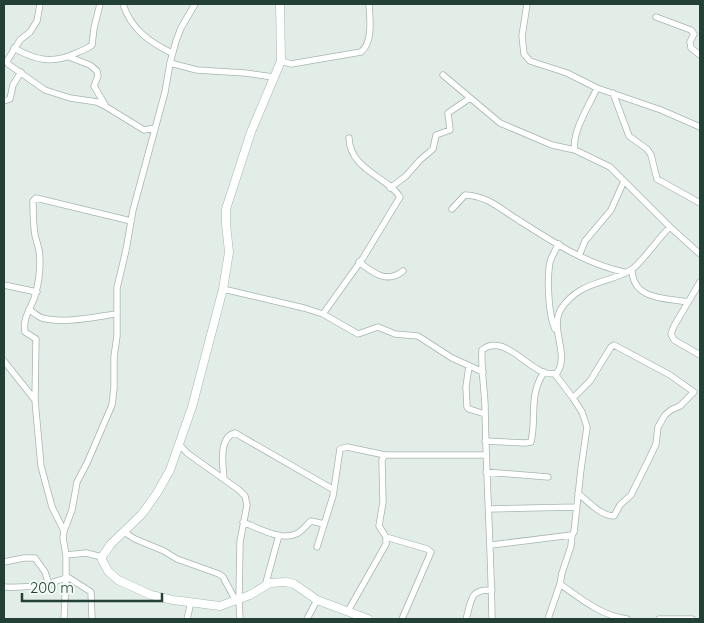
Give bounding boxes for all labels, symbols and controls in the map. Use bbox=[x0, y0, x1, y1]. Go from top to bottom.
scale bar bbox=[22, 570, 162, 602]
text: 200 m bbox=[30, 578, 74, 597]

